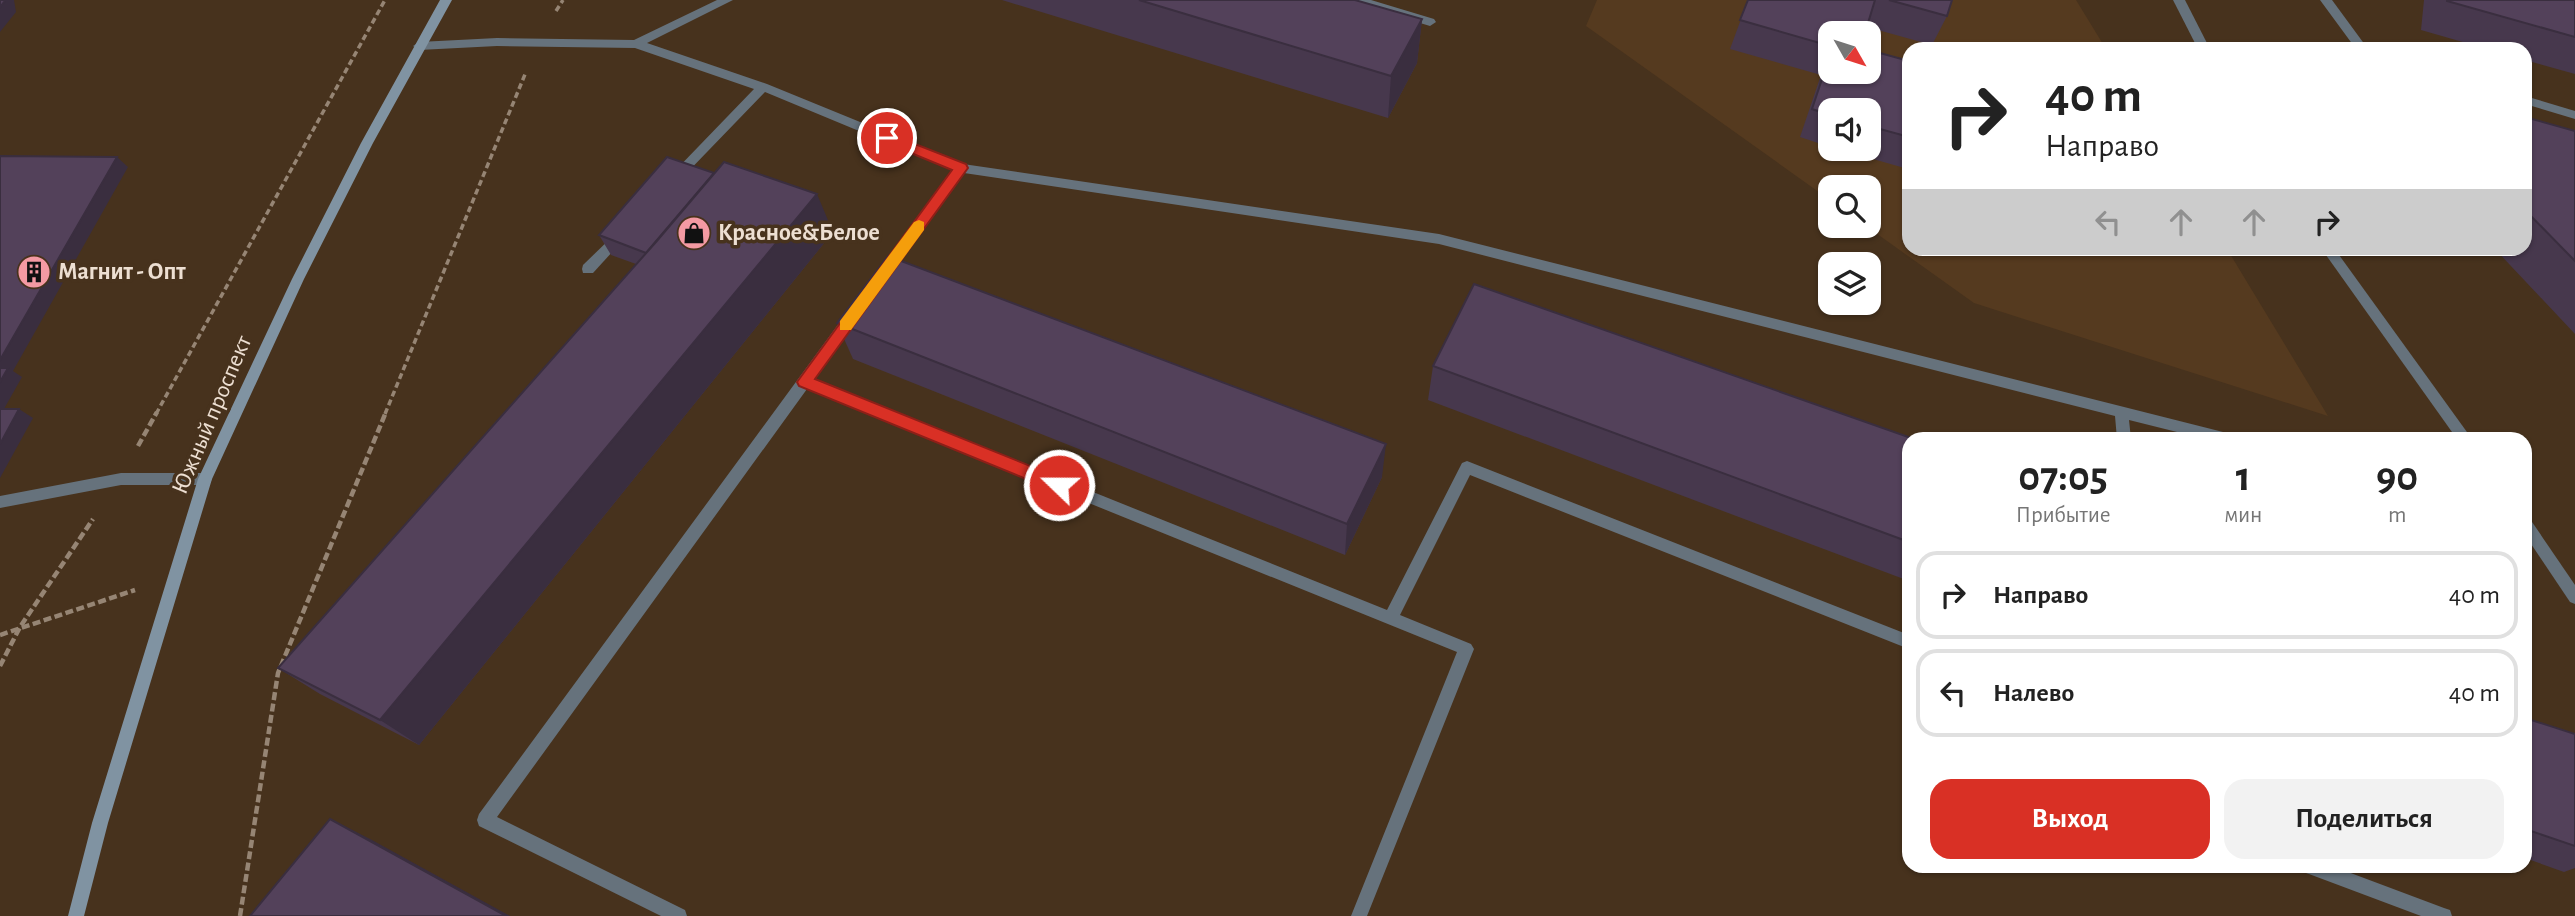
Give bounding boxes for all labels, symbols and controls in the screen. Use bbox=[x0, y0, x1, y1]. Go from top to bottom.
north arrow bbox=[1818, 21, 1881, 84]
map controls bbox=[1818, 21, 1881, 315]
icon: right bbox=[1930, 70, 2021, 161]
text: 40 m bbox=[2045, 72, 2142, 121]
button: sound bbox=[1818, 98, 1881, 161]
pin bbox=[857, 108, 917, 168]
icon: arrive bbox=[868, 119, 906, 157]
text: Направо bbox=[2045, 130, 2159, 162]
button: search bbox=[1818, 175, 1881, 238]
icon: left bbox=[2089, 203, 2127, 241]
icon: ahead bbox=[2162, 203, 2200, 241]
icon: ahead bbox=[2235, 203, 2273, 241]
icon: right bbox=[2308, 203, 2346, 241]
shop icon: Красное&Белое bbox=[675, 214, 713, 252]
place label: Красное&Белое bbox=[718, 221, 880, 245]
button: layers bbox=[1818, 252, 1881, 315]
building icon: Магнит - Опт bbox=[15, 253, 53, 291]
place label: Магнит - Опт bbox=[58, 260, 186, 284]
street label: Южный проспект bbox=[168, 332, 256, 498]
position arrow bbox=[1022, 448, 1096, 522]
text: 07:05 bbox=[2018, 456, 2108, 498]
text: 1 bbox=[2236, 456, 2251, 498]
text: 90 bbox=[2376, 456, 2418, 498]
text: Прибытие bbox=[2016, 504, 2110, 527]
text: мин bbox=[2224, 504, 2262, 527]
text: m bbox=[2388, 504, 2406, 527]
icon: right bbox=[1934, 576, 1972, 614]
text: Направо bbox=[1993, 582, 2088, 608]
text: 40 m bbox=[2449, 582, 2500, 608]
icon: left bbox=[1934, 674, 1972, 712]
text: Налево bbox=[1993, 680, 2074, 706]
text: 40 m bbox=[2449, 680, 2500, 706]
button: Выход bbox=[1930, 779, 2210, 859]
button: Поделиться bbox=[2224, 779, 2504, 859]

